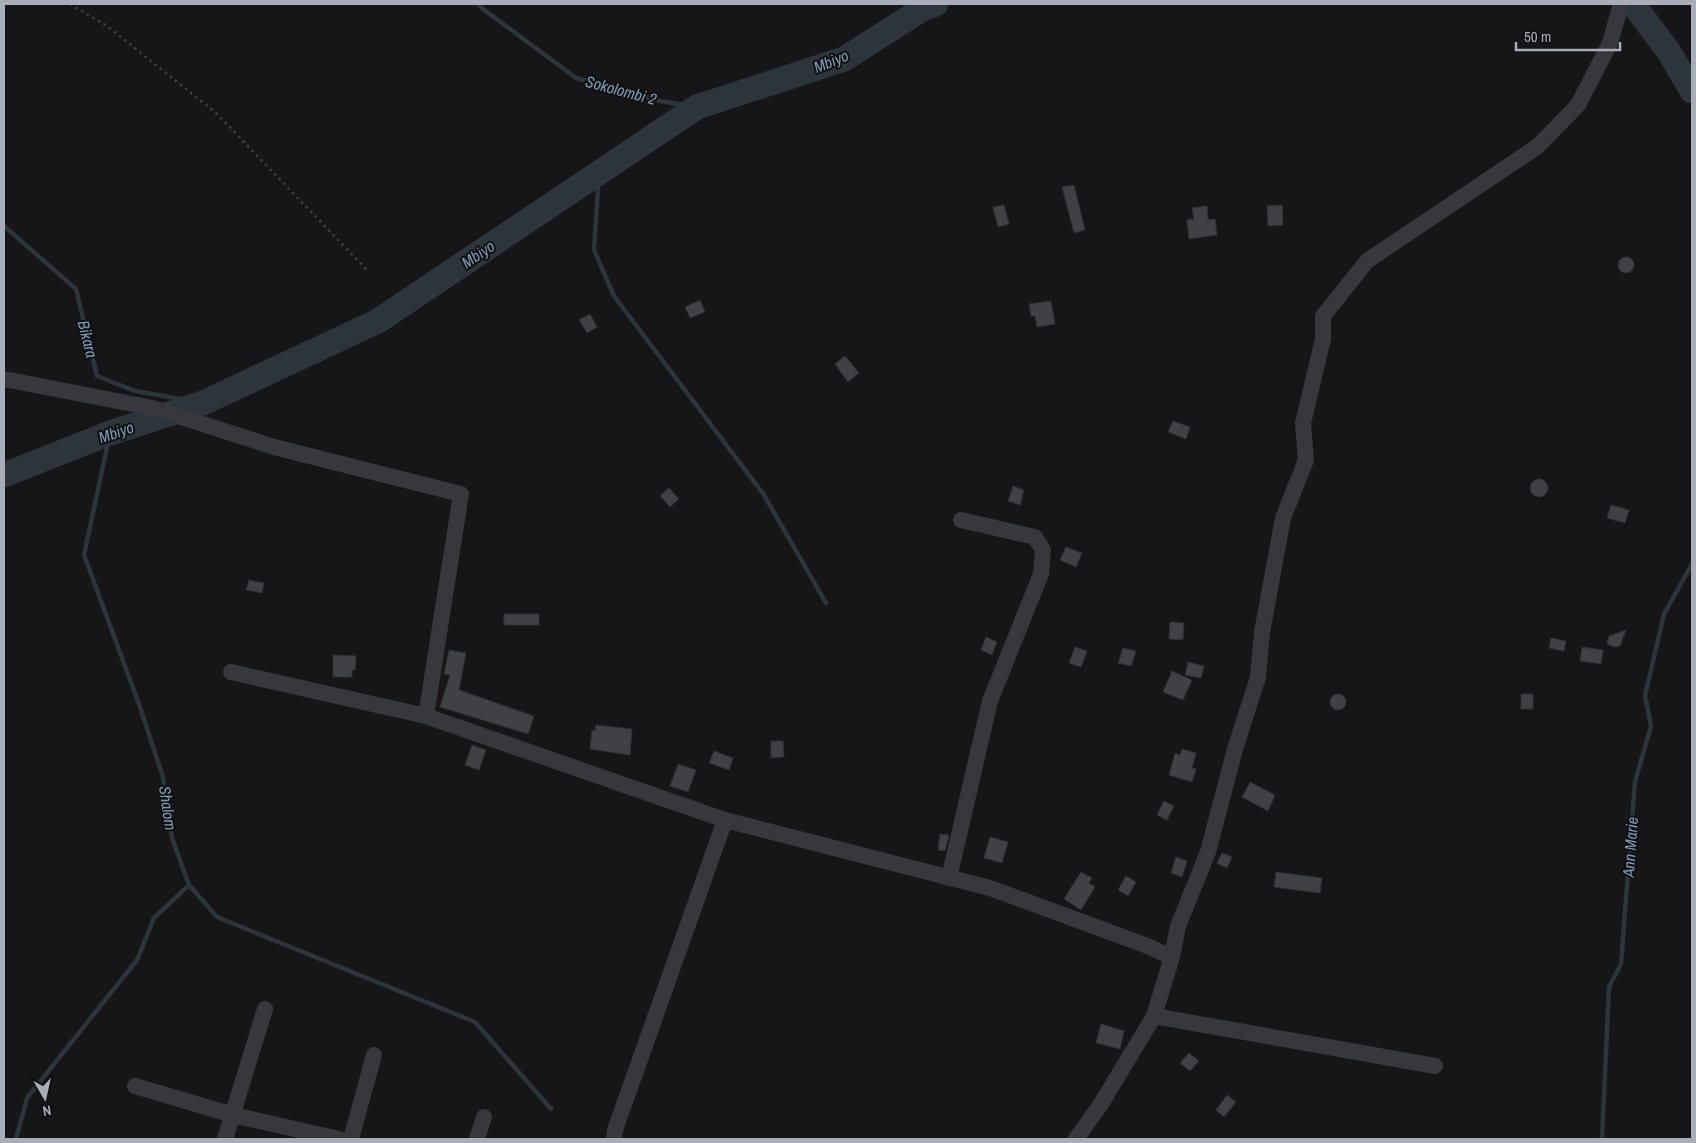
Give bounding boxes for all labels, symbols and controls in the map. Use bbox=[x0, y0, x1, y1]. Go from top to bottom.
scale bar bbox=[1516, 20, 1620, 52]
text: 50 m bbox=[1524, 26, 1551, 47]
water label: Mbiyo bbox=[810, 44, 852, 78]
water label: Sokolombi 2 bbox=[583, 70, 660, 110]
water label: Mbiyo bbox=[457, 235, 499, 273]
water label: Bikara bbox=[73, 318, 103, 360]
water label: Mbiyo bbox=[96, 416, 136, 448]
water label: Shalom bbox=[154, 784, 182, 832]
water label: Ann Marie bbox=[1617, 816, 1643, 879]
north arrow bbox=[20, 1073, 70, 1123]
text: N bbox=[42, 1101, 53, 1120]

